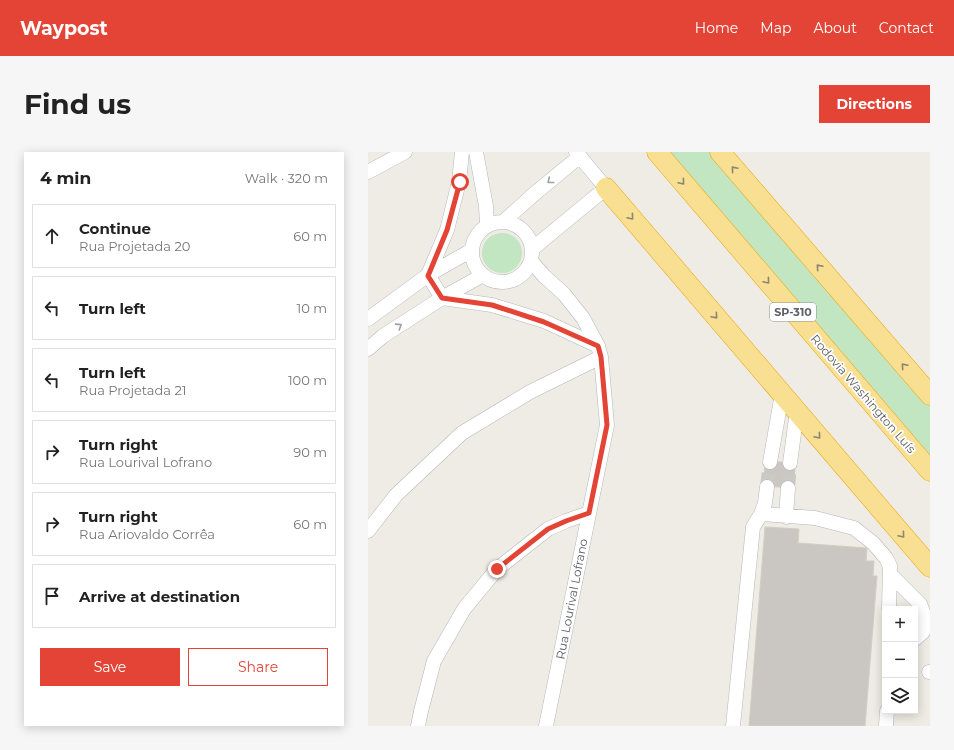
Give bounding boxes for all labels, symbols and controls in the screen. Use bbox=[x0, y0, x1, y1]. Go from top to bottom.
text: Waypost bbox=[20, 17, 108, 40]
text: Home bbox=[695, 19, 738, 37]
text: Map bbox=[760, 19, 791, 37]
text: About bbox=[813, 19, 857, 37]
text: Contact bbox=[879, 19, 934, 37]
button: Directions bbox=[819, 85, 930, 123]
text: Find us bbox=[24, 87, 131, 121]
one-way arrow bbox=[732, 166, 739, 174]
text: 4 min bbox=[40, 168, 91, 188]
text: Walk · 320 m bbox=[245, 170, 328, 186]
route start bbox=[451, 173, 469, 191]
one-way arrow bbox=[547, 177, 555, 184]
one-way arrow bbox=[678, 177, 685, 184]
one-way arrow bbox=[626, 213, 633, 220]
text: Continue bbox=[79, 219, 151, 238]
icon: ahead bbox=[41, 225, 63, 247]
text: 60 m bbox=[293, 228, 327, 244]
text: Rua Projetada 20 bbox=[79, 238, 190, 254]
one-way arrow bbox=[817, 265, 824, 272]
one-way arrow bbox=[762, 276, 769, 283]
icon: left bbox=[41, 297, 63, 319]
text: Turn left bbox=[79, 299, 146, 318]
text: 10 m bbox=[297, 300, 327, 316]
road number: SP-310 bbox=[770, 303, 816, 321]
one-way arrow bbox=[711, 311, 718, 319]
one-way arrow bbox=[395, 323, 402, 330]
street label: Rodovia Washington Luís bbox=[808, 331, 919, 456]
text: Turn left bbox=[79, 363, 146, 382]
one-way arrow bbox=[902, 363, 909, 370]
icon: left bbox=[41, 369, 63, 391]
text: 100 m bbox=[288, 372, 327, 388]
text: Rua Projetada 21 bbox=[79, 382, 186, 398]
one-way arrow bbox=[814, 432, 821, 439]
text: Turn right bbox=[79, 435, 158, 454]
icon: right bbox=[41, 441, 63, 463]
text: 90 m bbox=[293, 444, 327, 460]
text: Rua Lourival Lofrano bbox=[79, 454, 212, 470]
text: Turn right bbox=[79, 507, 158, 526]
icon: right bbox=[41, 513, 63, 535]
text: 60 m bbox=[293, 516, 327, 532]
text: Rua Ariovaldo Corrêa bbox=[79, 526, 215, 542]
one-way arrow bbox=[898, 530, 905, 538]
street label: Rua Lourival Lofrano bbox=[552, 537, 591, 661]
route end bbox=[488, 560, 506, 578]
icon: arrive bbox=[41, 585, 63, 607]
text: Arrive at destination bbox=[79, 587, 240, 606]
map controls bbox=[882, 606, 918, 714]
button: + bbox=[882, 606, 918, 642]
button: − bbox=[882, 642, 918, 678]
button: Save bbox=[40, 648, 180, 686]
button: Share bbox=[188, 648, 328, 686]
button: layers bbox=[882, 678, 918, 714]

